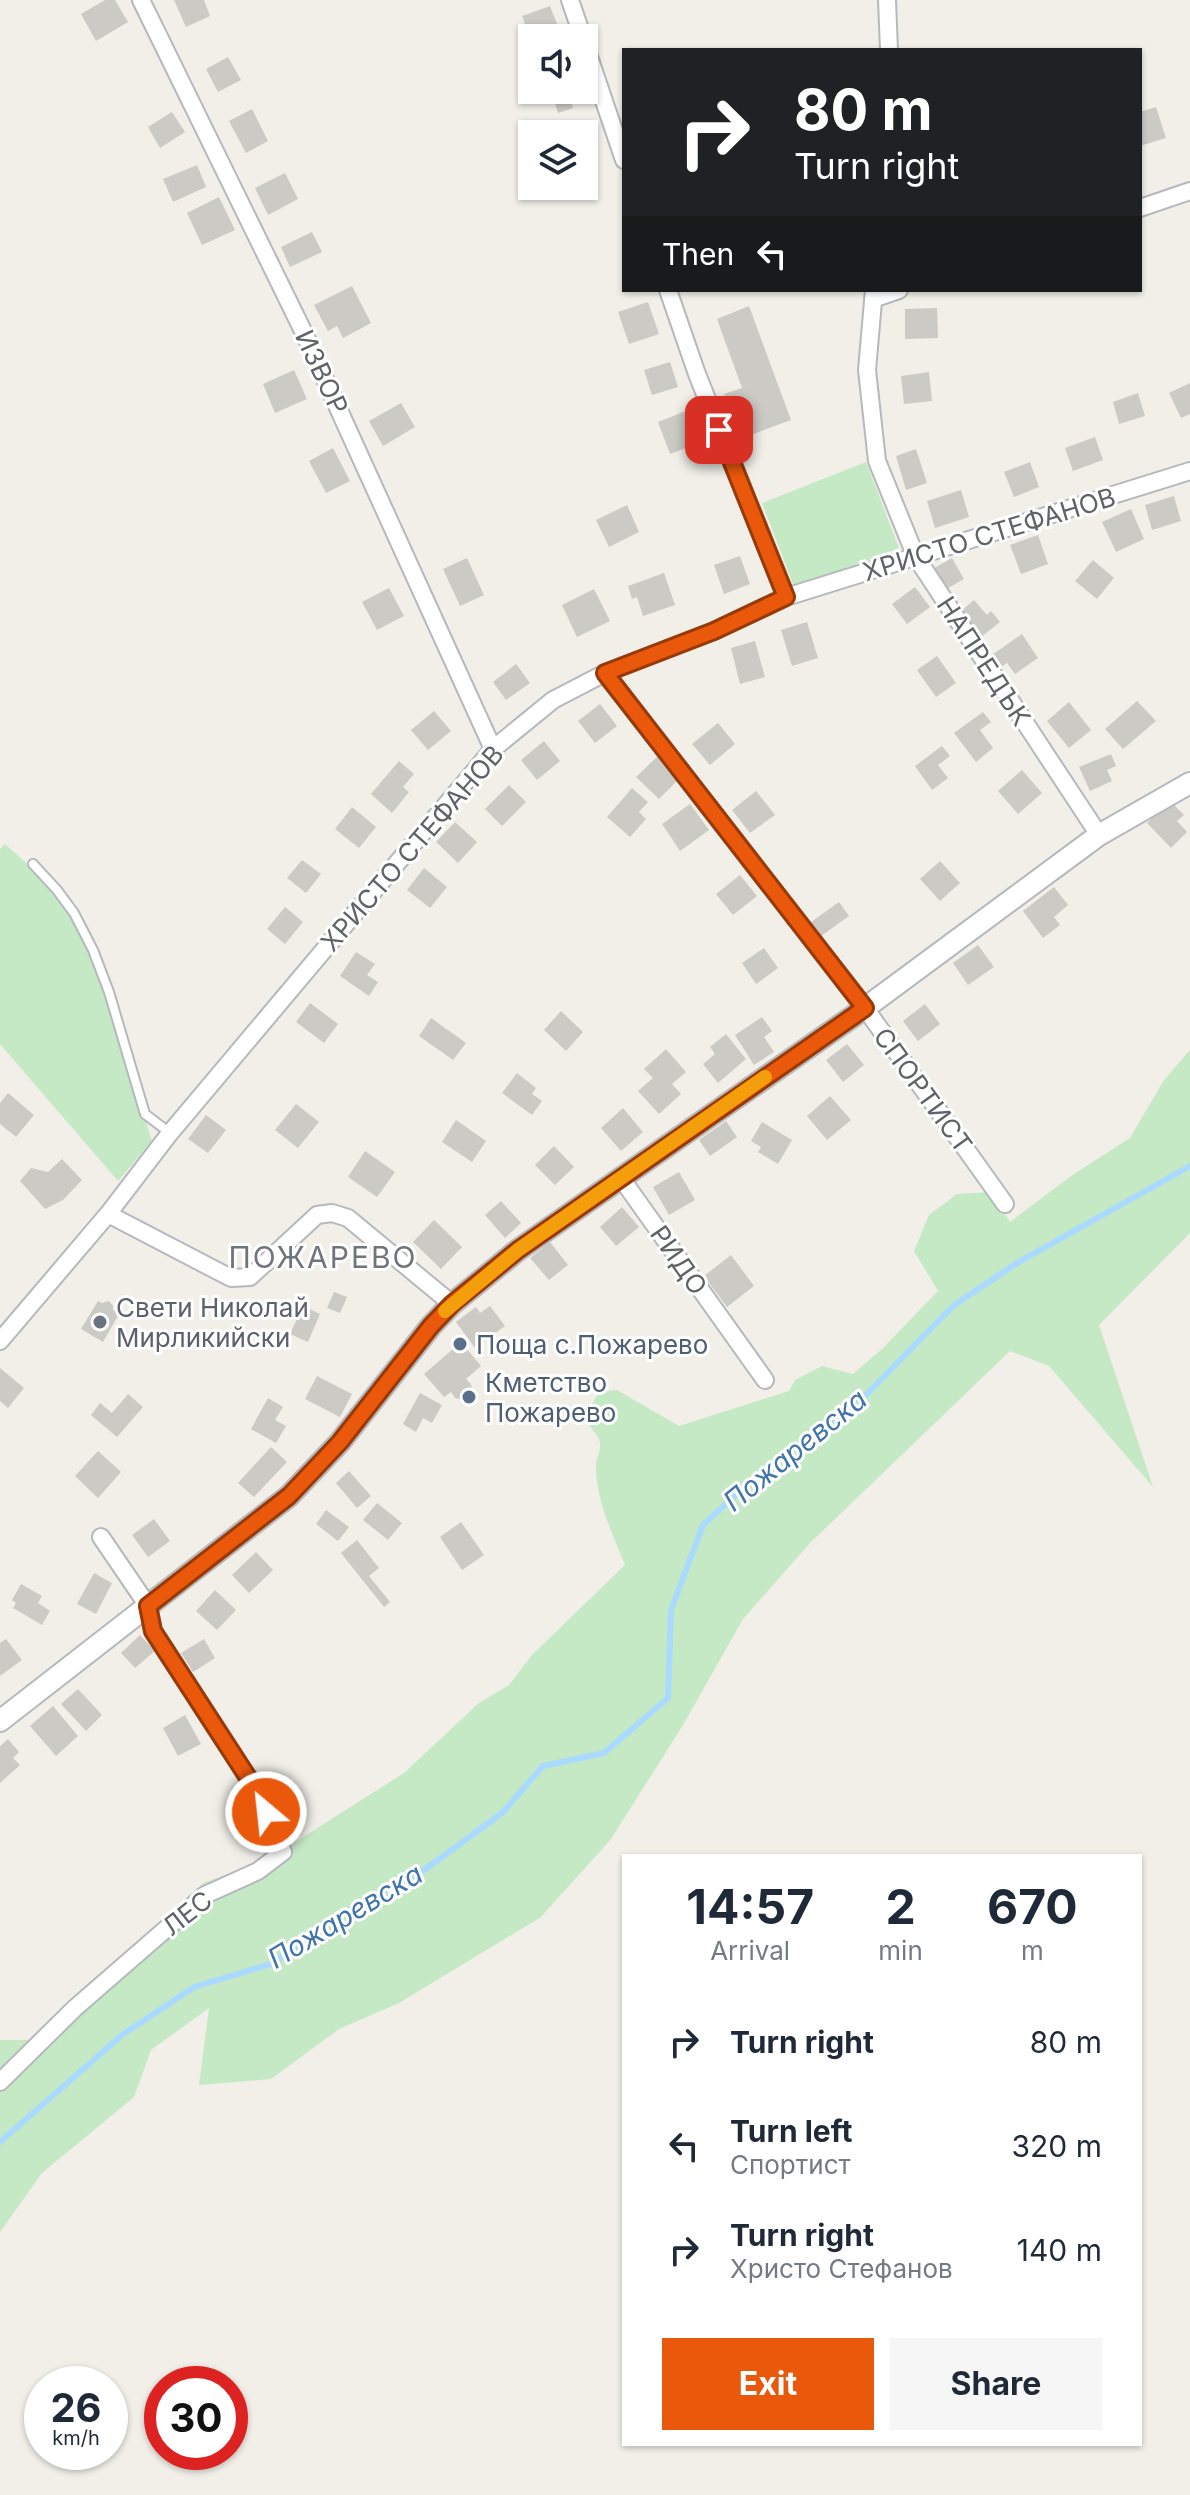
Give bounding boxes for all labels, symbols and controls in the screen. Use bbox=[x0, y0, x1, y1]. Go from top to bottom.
map controls bbox=[518, 24, 598, 200]
button: sound bbox=[518, 24, 598, 104]
text: 80 m bbox=[794, 76, 933, 144]
icon: right bbox=[662, 80, 766, 184]
button: layers bbox=[518, 120, 598, 200]
text: Turn right bbox=[794, 144, 959, 188]
icon: left bbox=[750, 232, 794, 276]
text: Then bbox=[662, 236, 734, 272]
street label: ИЗВОР bbox=[289, 325, 355, 419]
pin bbox=[685, 396, 753, 464]
icon: arrive bbox=[697, 408, 741, 452]
street label: ХРИСТО СТЕФАНОВ bbox=[859, 481, 1119, 587]
street label: НАПРЕДЪК bbox=[931, 591, 1037, 731]
street label: ХРИСТО СТЕФАНОВ bbox=[314, 739, 510, 957]
street label: СПОРТИСТ bbox=[867, 1021, 979, 1159]
street label: РИДО bbox=[644, 1219, 714, 1301]
district label: ПОЖАРЕВО bbox=[229, 1239, 417, 1275]
place label: Свети Николай Мирликийски bbox=[116, 1292, 309, 1353]
marker: Свети Николай Мирликийски bbox=[91, 1313, 109, 1331]
place label: Поща с.Пожарево bbox=[476, 1329, 708, 1360]
marker: Поща с.Пожарево bbox=[451, 1335, 469, 1353]
place label: Кметство Пожарево bbox=[485, 1367, 616, 1428]
water label: Пожаревска bbox=[717, 1382, 873, 1518]
marker: Кметство Пожарево bbox=[460, 1388, 478, 1406]
position arrow bbox=[224, 1770, 308, 1854]
water label: Пожаревска bbox=[262, 1857, 428, 1975]
text: 14:57 bbox=[686, 1877, 814, 1936]
text: 2 bbox=[885, 1877, 916, 1936]
text: 670 bbox=[987, 1877, 1078, 1936]
street label: ЛЕС bbox=[156, 1884, 218, 1942]
text: Arrival bbox=[710, 1935, 790, 1966]
text: min bbox=[878, 1935, 923, 1966]
text: m bbox=[1021, 1935, 1044, 1966]
icon: right bbox=[662, 2020, 706, 2064]
text: Turn right bbox=[730, 2024, 874, 2060]
text: 80 m bbox=[1030, 2024, 1102, 2060]
text: Turn left bbox=[730, 2113, 852, 2149]
icon: left bbox=[662, 2124, 706, 2168]
text: 320 m bbox=[1012, 2128, 1102, 2164]
text: Спортист bbox=[730, 2149, 851, 2180]
text: Turn right bbox=[730, 2217, 874, 2253]
icon: right bbox=[662, 2228, 706, 2272]
text: 140 m bbox=[1017, 2232, 1102, 2268]
text: Христо Стефанов bbox=[730, 2253, 953, 2284]
button: Exit bbox=[662, 2338, 874, 2430]
button: Share bbox=[890, 2338, 1102, 2430]
speed limit sign: 30 bbox=[144, 2366, 248, 2470]
text: 26 bbox=[50, 2383, 102, 2432]
text: km/h bbox=[52, 2426, 100, 2450]

